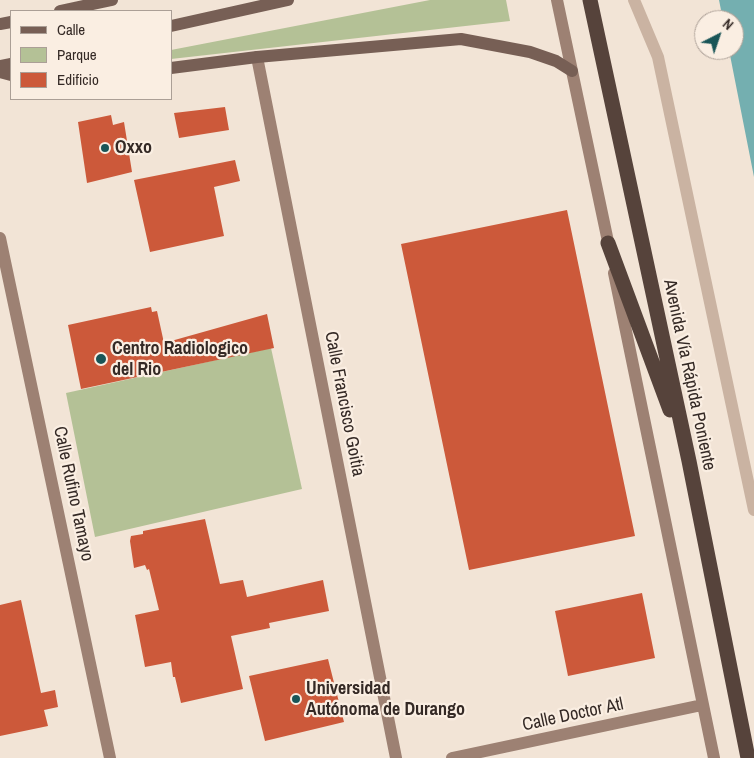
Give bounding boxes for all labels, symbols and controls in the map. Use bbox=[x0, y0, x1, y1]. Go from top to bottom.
legend bbox=[10, 10, 172, 100]
north arrow bbox=[694, 10, 744, 60]
text: N bbox=[719, 15, 737, 34]
text: Calle bbox=[57, 19, 85, 40]
text: Parque bbox=[57, 44, 97, 65]
text: Edificio bbox=[57, 69, 99, 90]
place label: Oxxo bbox=[115, 137, 152, 159]
marker: Oxxo bbox=[99, 142, 111, 154]
street label: Avenida Vía Rápida Poniente bbox=[658, 277, 720, 473]
street label: Calle Francisco Goitia bbox=[319, 330, 369, 478]
place label: Centro Radiologico del Rio bbox=[112, 338, 248, 380]
marker: Centro Radiologico del Rio bbox=[94, 352, 108, 366]
street label: Calle Rufino Tamayo bbox=[48, 425, 98, 563]
place label: Universidad Autónoma de Durango bbox=[306, 678, 465, 721]
marker: Universidad Autónoma de Durango bbox=[290, 693, 302, 705]
street label: Calle Doctor Atl bbox=[521, 694, 625, 736]

